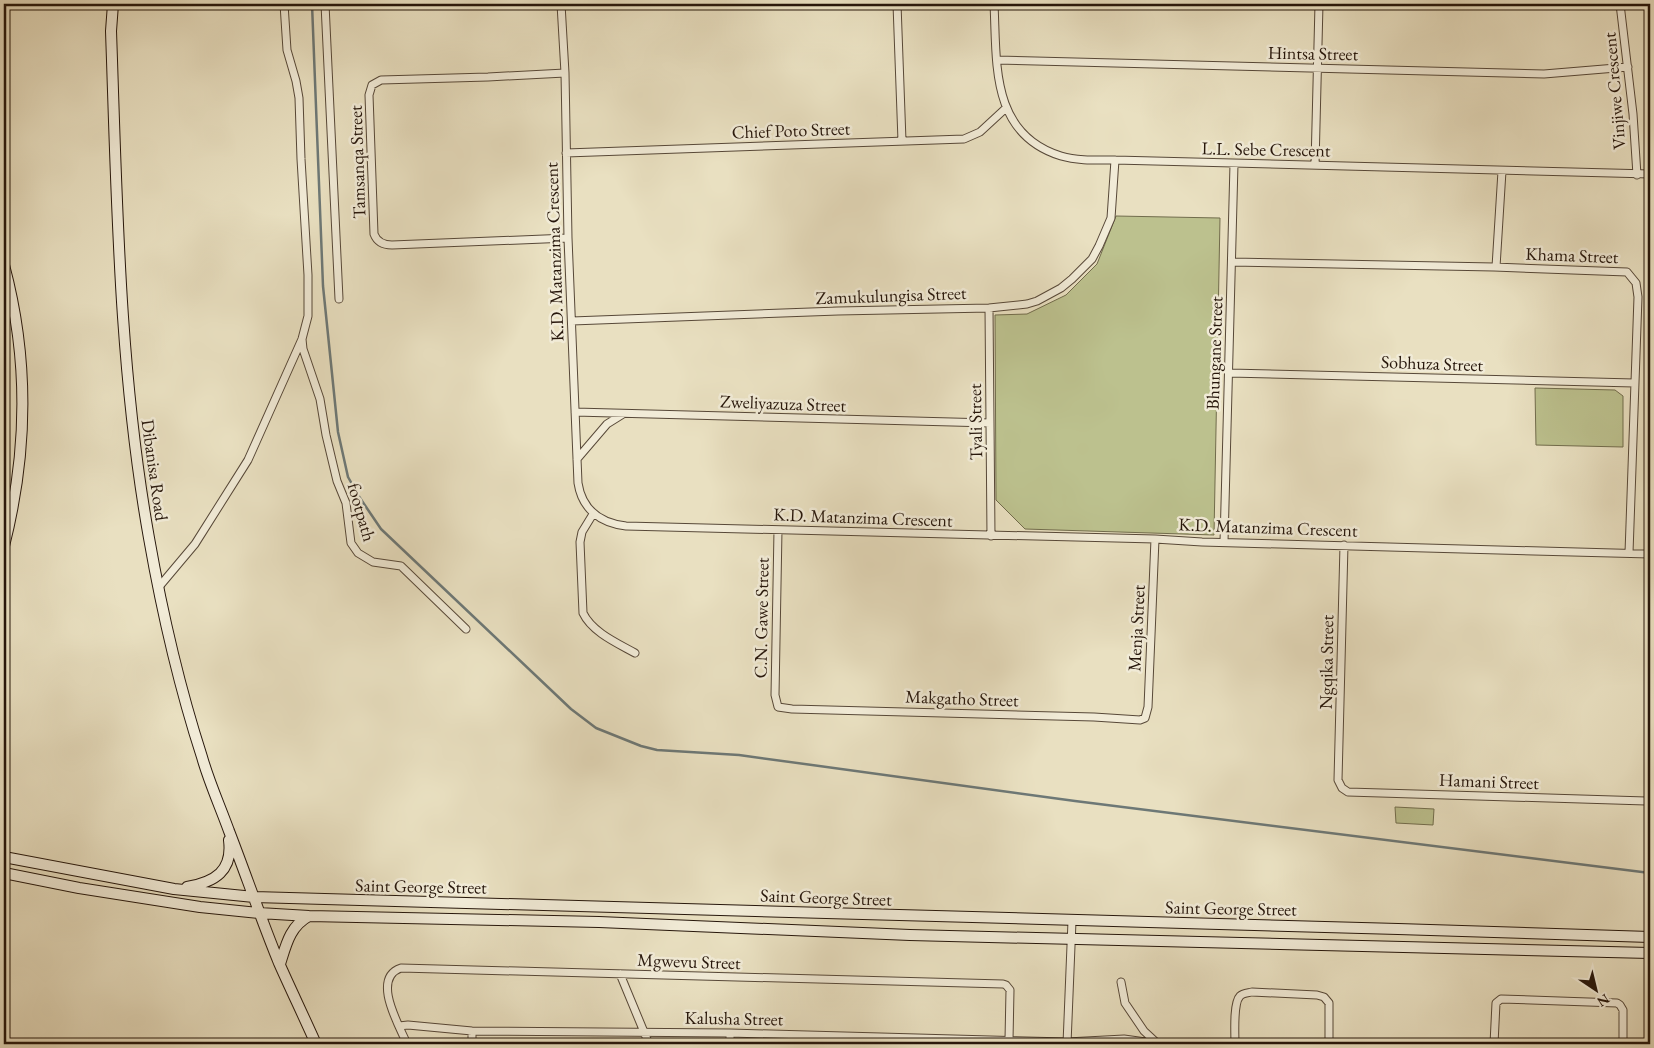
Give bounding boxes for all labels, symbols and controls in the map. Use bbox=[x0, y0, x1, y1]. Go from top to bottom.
street label: Vinjiwe Crescent bbox=[1597, 31, 1631, 150]
street label: Hintsa Street bbox=[1268, 41, 1359, 65]
street label: Tamsanqa Street bbox=[344, 105, 370, 219]
street label: Chief Poto Street bbox=[731, 116, 851, 144]
street label: L.L. Sebe Crescent bbox=[1201, 136, 1331, 162]
street label: K.D. Matanzima Crescent bbox=[539, 162, 569, 342]
street label: Khama Street bbox=[1525, 242, 1619, 268]
street label: Zamukulungisa Street bbox=[815, 281, 967, 309]
street label: Bhungane Street bbox=[1201, 296, 1227, 410]
street label: Sobhuza Street bbox=[1381, 350, 1484, 376]
street label: Tyali Street bbox=[963, 383, 987, 461]
street label: Zweliyazuza Street bbox=[719, 389, 847, 417]
street label: Dibanisa Road bbox=[136, 418, 174, 523]
street label: footpath bbox=[343, 480, 381, 544]
street label: K.D. Matanzima Crescent bbox=[773, 502, 953, 532]
street label: K.D. Matanzima Crescent bbox=[1178, 512, 1358, 542]
street label: C.N. Gawe Street bbox=[748, 557, 774, 679]
street label: Menja Street bbox=[1122, 584, 1150, 672]
street label: Ngqika Street bbox=[1314, 614, 1338, 710]
street label: Makgatho Street bbox=[905, 685, 1019, 711]
street label: Hamani Street bbox=[1439, 768, 1540, 794]
street label: Saint George Street bbox=[355, 873, 487, 899]
street label: Saint George Street bbox=[760, 883, 893, 911]
street label: Saint George Street bbox=[1165, 895, 1297, 921]
street label: Mgwevu Street bbox=[637, 948, 741, 974]
north arrow bbox=[1572, 966, 1622, 1016]
text: N bbox=[1593, 990, 1613, 1012]
street label: Kalusha Street bbox=[684, 1006, 784, 1030]

